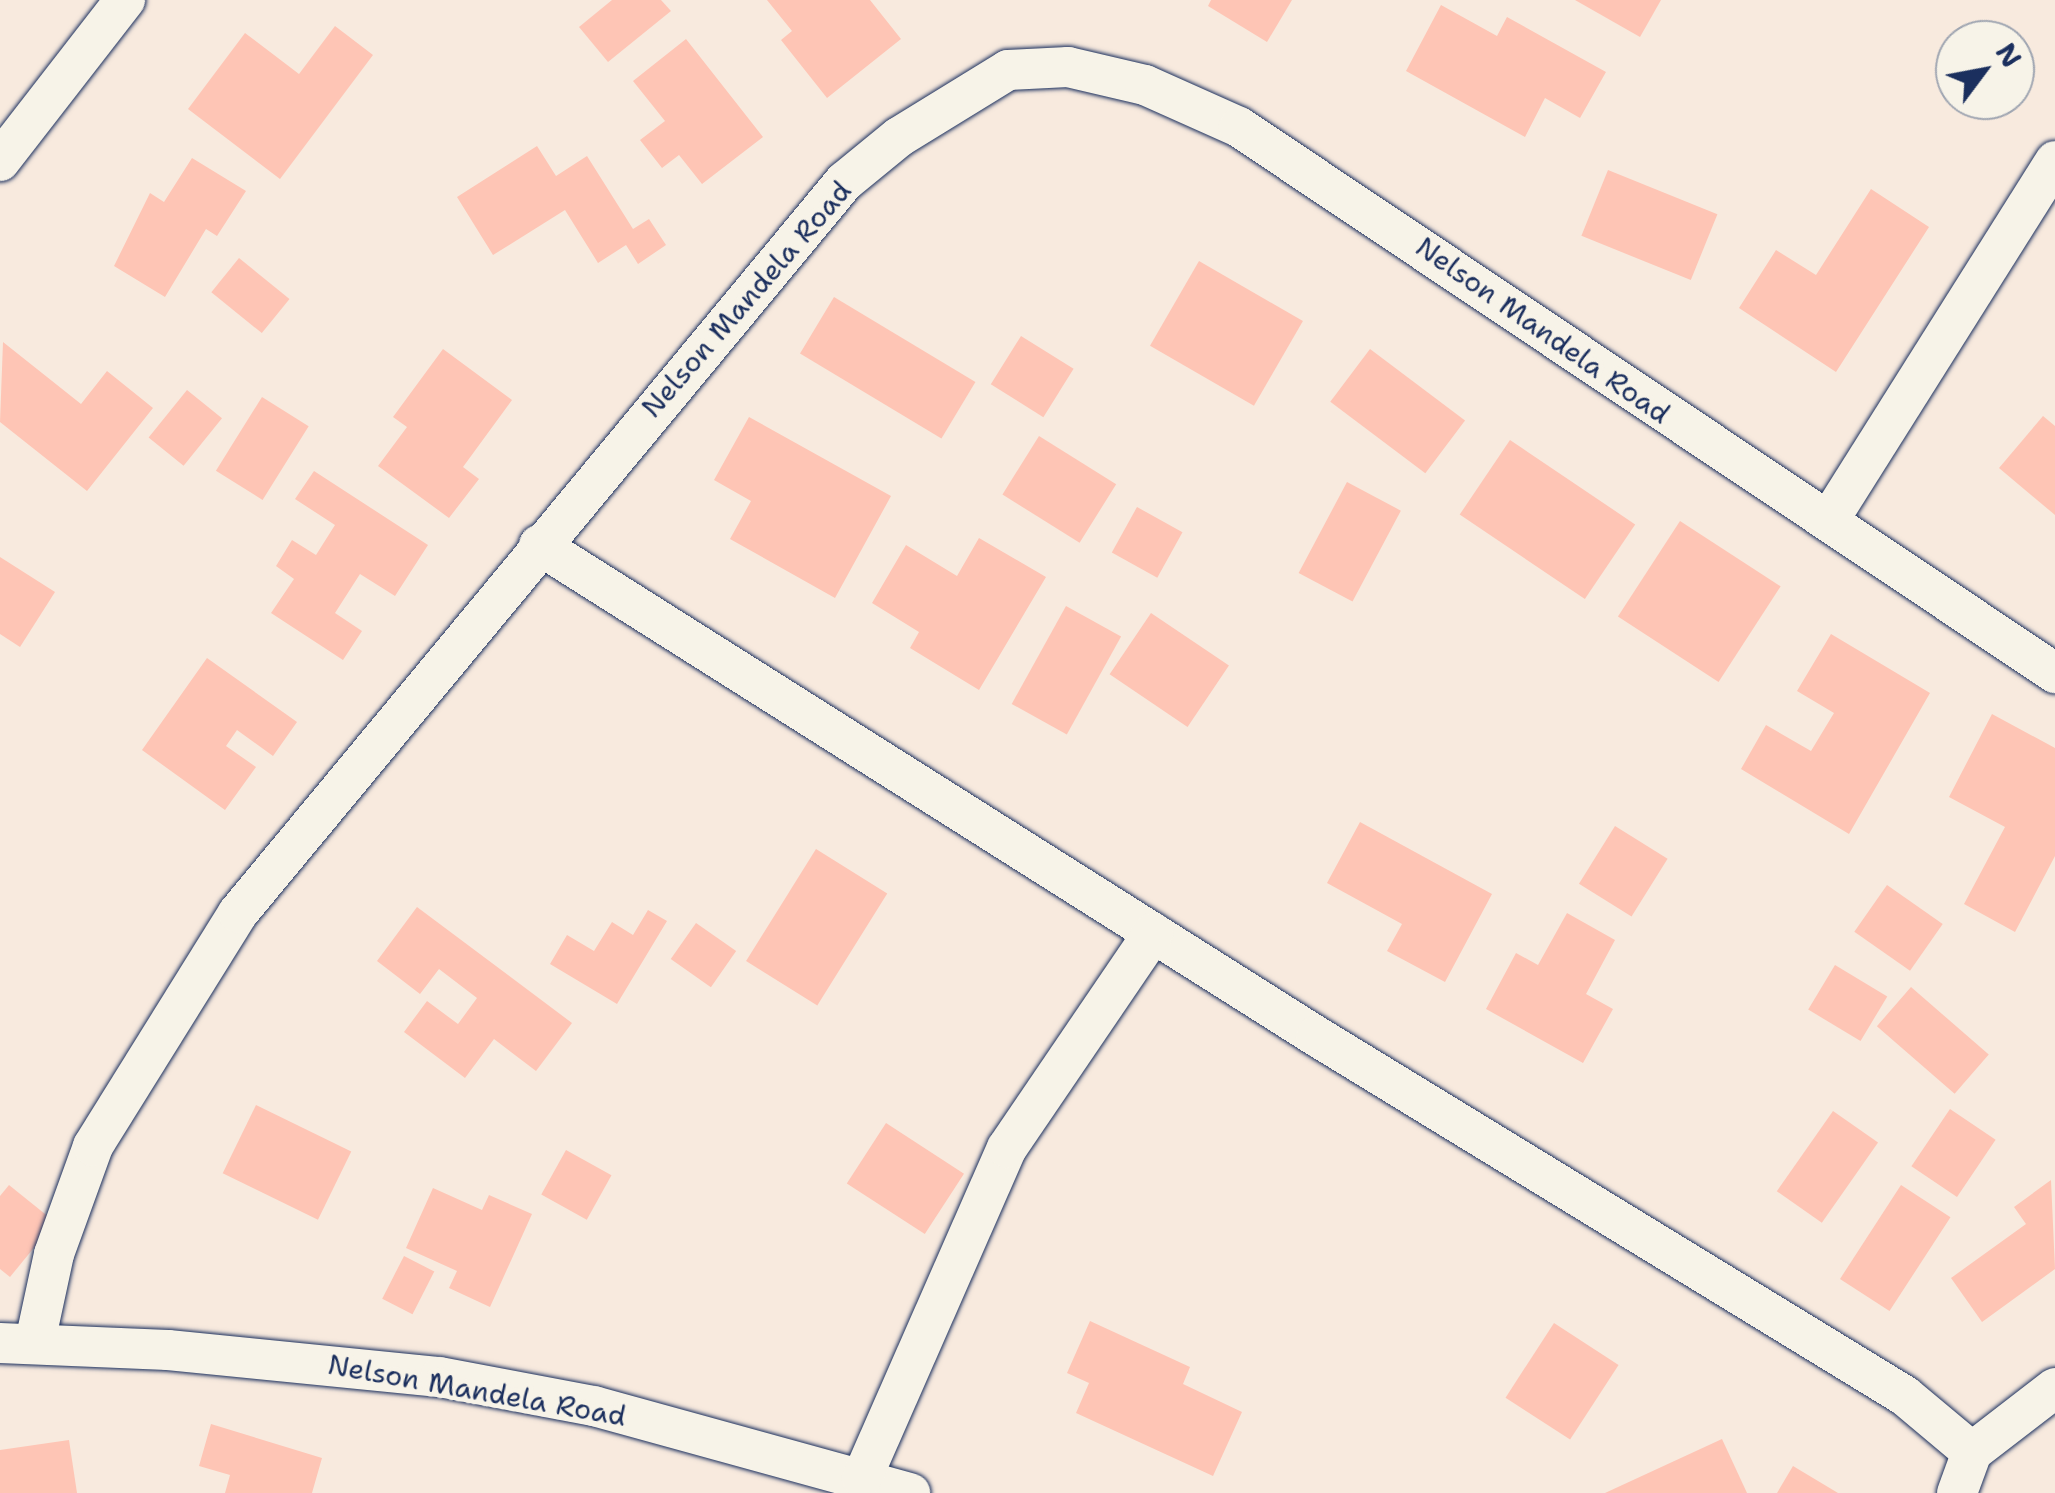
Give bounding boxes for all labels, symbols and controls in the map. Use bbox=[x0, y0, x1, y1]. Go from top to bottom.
north arrow bbox=[1935, 20, 2035, 120]
text: N bbox=[1987, 36, 2031, 75]
street label: Nelson Mandela Road bbox=[634, 174, 858, 424]
street label: Nelson Mandela Road bbox=[1410, 230, 1676, 430]
street label: Nelson Mandela Road bbox=[325, 1347, 629, 1433]

